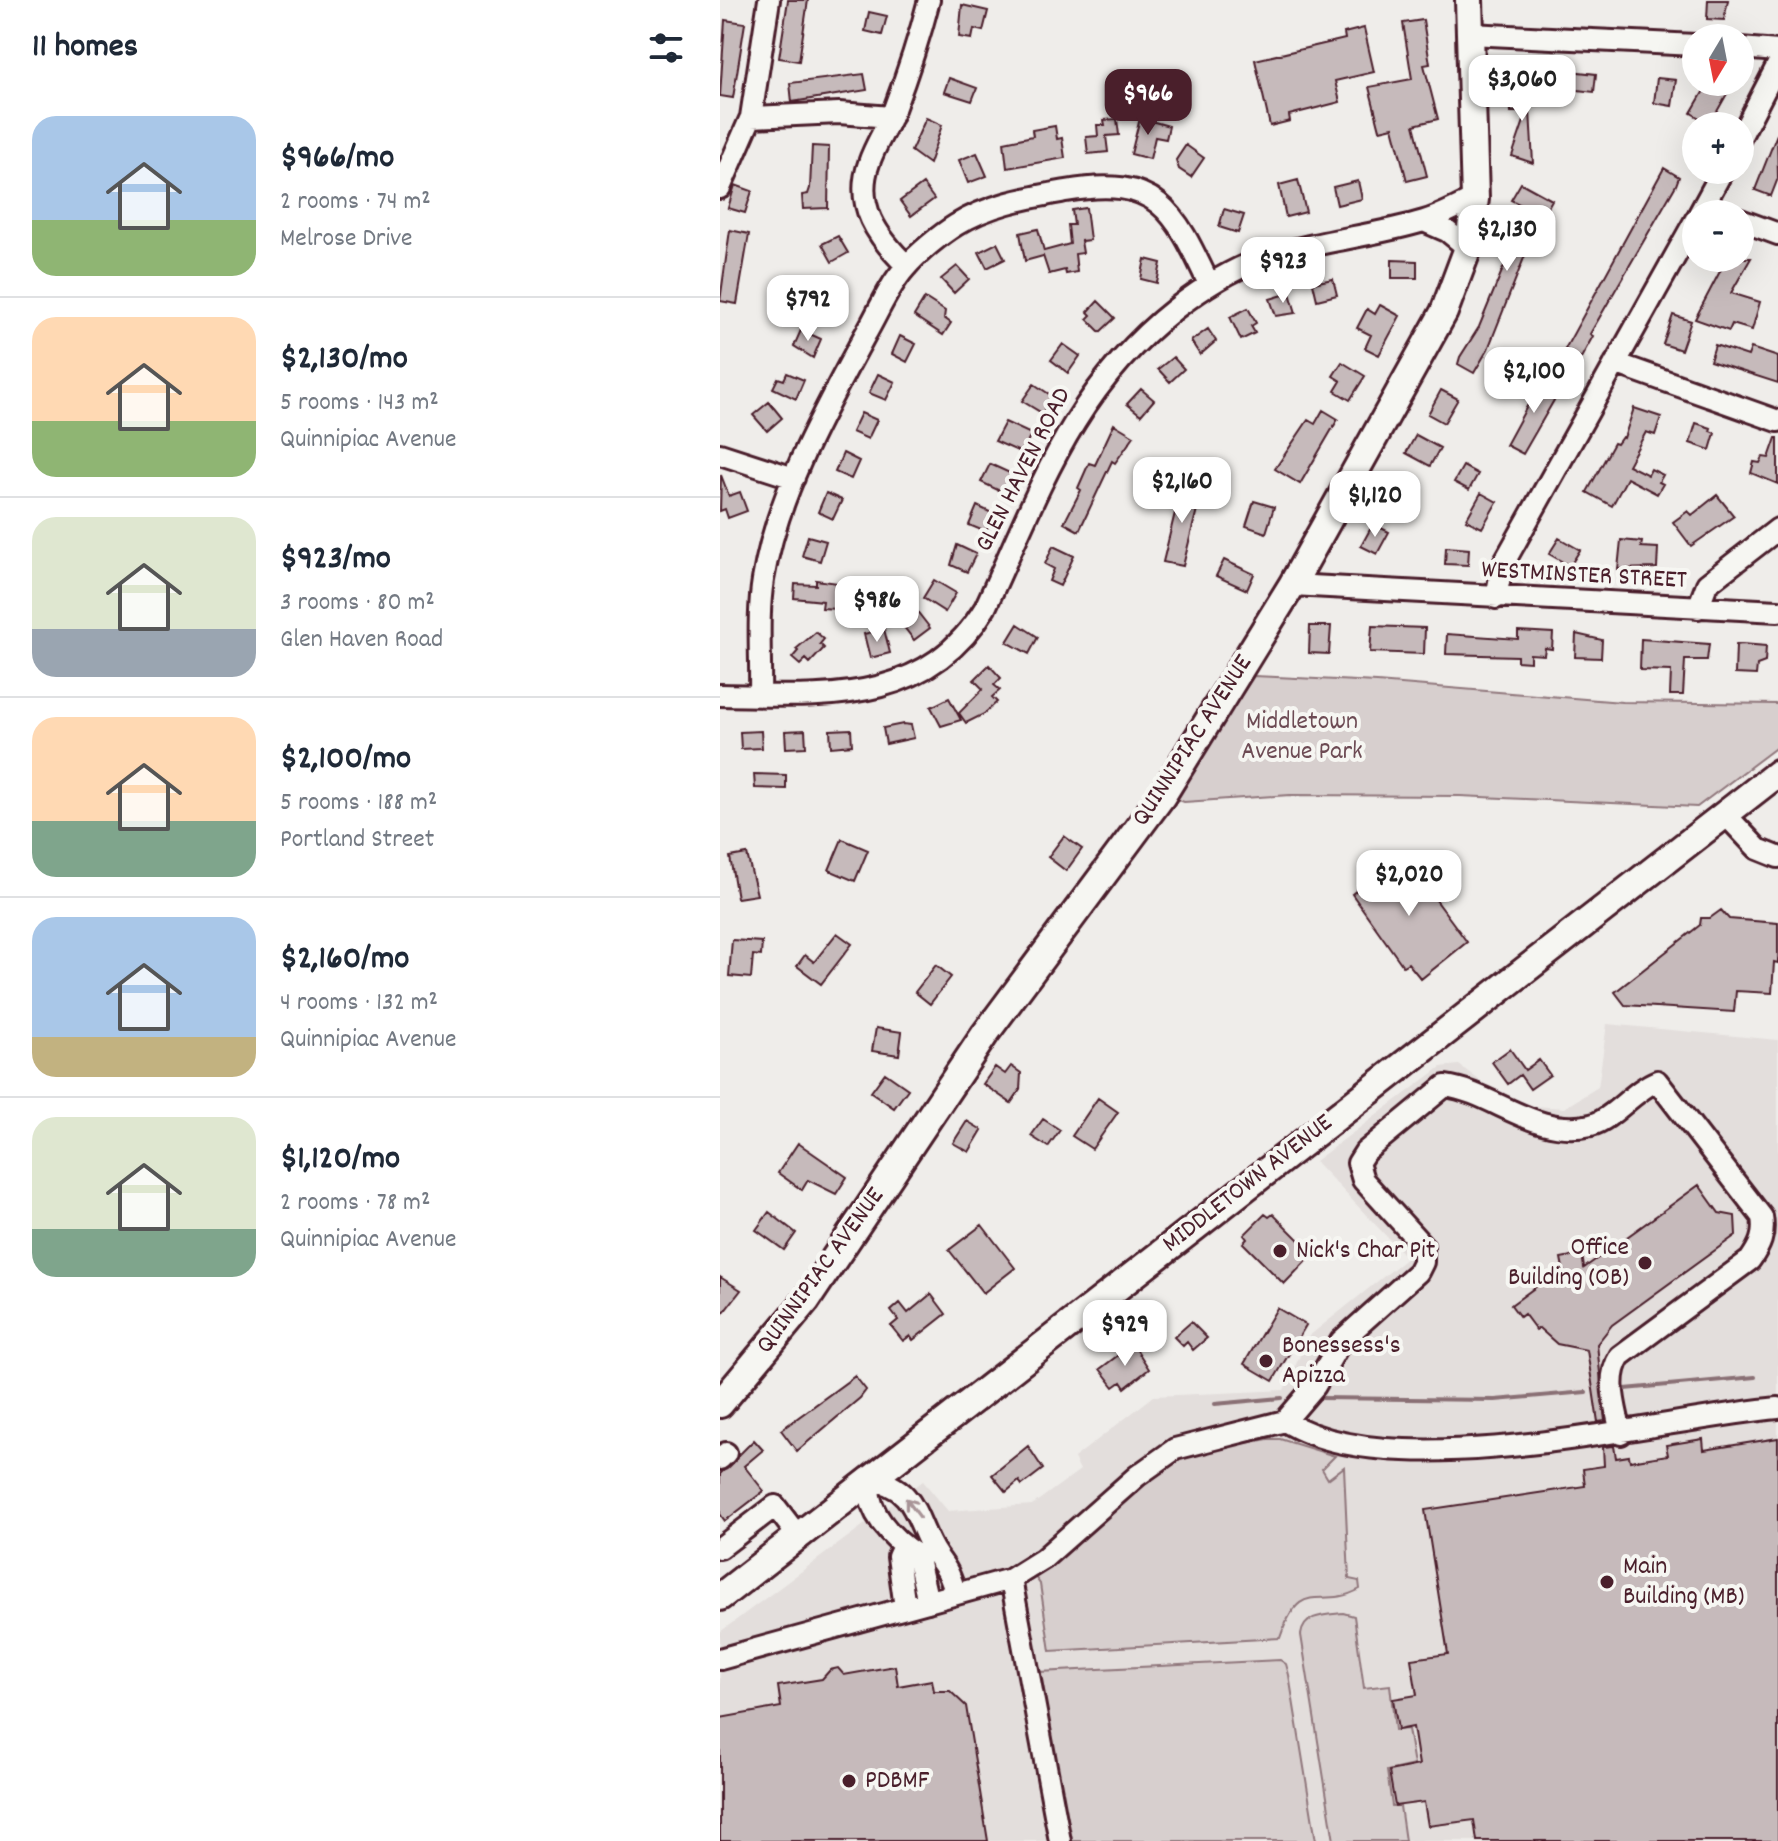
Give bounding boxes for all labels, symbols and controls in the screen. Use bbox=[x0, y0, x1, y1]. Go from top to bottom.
text: 11 homes bbox=[32, 24, 138, 73]
north arrow bbox=[1682, 24, 1754, 96]
map controls bbox=[1682, 24, 1754, 272]
icon: filters bbox=[644, 26, 688, 70]
pin: $3,060 bbox=[1457, 55, 1587, 123]
text: $3,060 bbox=[1487, 62, 1557, 99]
pin: $966 bbox=[1101, 69, 1195, 137]
text: $966 bbox=[1123, 76, 1173, 113]
button: + bbox=[1682, 112, 1754, 184]
text: $966/mo bbox=[280, 135, 394, 184]
icon: home bbox=[96, 148, 192, 244]
text: 2 rooms · 74 m² bbox=[280, 184, 431, 221]
button: − bbox=[1682, 200, 1754, 272]
pin: $2,130 bbox=[1442, 205, 1572, 273]
text: $2,130 bbox=[1477, 212, 1537, 249]
text: Melrose Drive bbox=[280, 221, 413, 258]
pin: $923 bbox=[1236, 237, 1330, 305]
text: $923 bbox=[1259, 244, 1307, 281]
pin: $792 bbox=[761, 275, 855, 343]
text: $792 bbox=[785, 282, 831, 319]
text: $2,130/mo bbox=[280, 336, 408, 385]
pin: $2,100 bbox=[1469, 347, 1599, 415]
icon: home bbox=[96, 349, 192, 445]
text: $2,100 bbox=[1502, 354, 1566, 391]
street label: GLEN HAVEN ROAD bbox=[967, 381, 1081, 559]
text: 5 rooms · 143 m² bbox=[280, 385, 439, 422]
text: Quinnipiac Avenue bbox=[280, 422, 456, 459]
pin: $2,160 bbox=[1117, 457, 1247, 525]
text: $2,160 bbox=[1151, 464, 1213, 501]
pin: $1,120 bbox=[1310, 471, 1440, 539]
text: $1,120 bbox=[1347, 478, 1403, 515]
text: $923/mo bbox=[280, 536, 391, 585]
icon: home bbox=[96, 549, 192, 645]
street label: WESTMINSTER STREET bbox=[1480, 552, 1688, 600]
pin: $986 bbox=[830, 576, 924, 644]
text: $986 bbox=[853, 583, 901, 620]
text: 3 rooms · 80 m² bbox=[280, 585, 435, 622]
text: Glen Haven Road bbox=[280, 622, 443, 659]
street label: QUINNIPIAC AVENUE bbox=[1124, 648, 1263, 834]
park label: Middletown Avenue Park bbox=[1241, 704, 1363, 771]
text: $2,100/mo bbox=[280, 736, 411, 785]
icon: home bbox=[96, 749, 192, 845]
text: 5 rooms · 188 m² bbox=[280, 785, 437, 822]
text: Portland Street bbox=[280, 822, 434, 859]
pin: $2,020 bbox=[1344, 850, 1474, 918]
text: $2,020 bbox=[1374, 857, 1444, 894]
text: $2,160/mo bbox=[280, 936, 409, 985]
icon: home bbox=[96, 949, 192, 1045]
text: 4 rooms · 132 m² bbox=[280, 985, 438, 1022]
text: Quinnipiac Avenue bbox=[280, 1022, 456, 1059]
street label: MIDDLETOWN AVENUE bbox=[1155, 1105, 1341, 1262]
text: $1,120/mo bbox=[280, 1136, 400, 1185]
icon: home bbox=[96, 1149, 192, 1245]
street label: QUINNIPIAC AVENUE bbox=[748, 1180, 894, 1362]
text: 2 rooms · 78 m² bbox=[280, 1185, 430, 1222]
text: Quinnipiac Avenue bbox=[280, 1222, 456, 1259]
place label: Office Building (OB) bbox=[1508, 1230, 1629, 1297]
place label: Nick's Char Pit bbox=[1296, 1233, 1436, 1270]
marker: Nick's Char Pit bbox=[1271, 1242, 1289, 1260]
marker: Office Building (OB) bbox=[1636, 1254, 1654, 1272]
pin: $929 bbox=[1078, 1300, 1172, 1368]
text: $929 bbox=[1101, 1307, 1149, 1344]
place label: Bonessess's Apizza bbox=[1282, 1328, 1401, 1395]
marker: Bonessess's Apizza bbox=[1257, 1352, 1275, 1370]
one-way arrow bbox=[904, 1498, 921, 1519]
place label: Main Building (MB) bbox=[1623, 1549, 1744, 1616]
marker: Main Building (MB) bbox=[1598, 1573, 1616, 1591]
place label: PDBMF bbox=[865, 1763, 930, 1800]
marker: PDBMF bbox=[840, 1772, 858, 1790]

